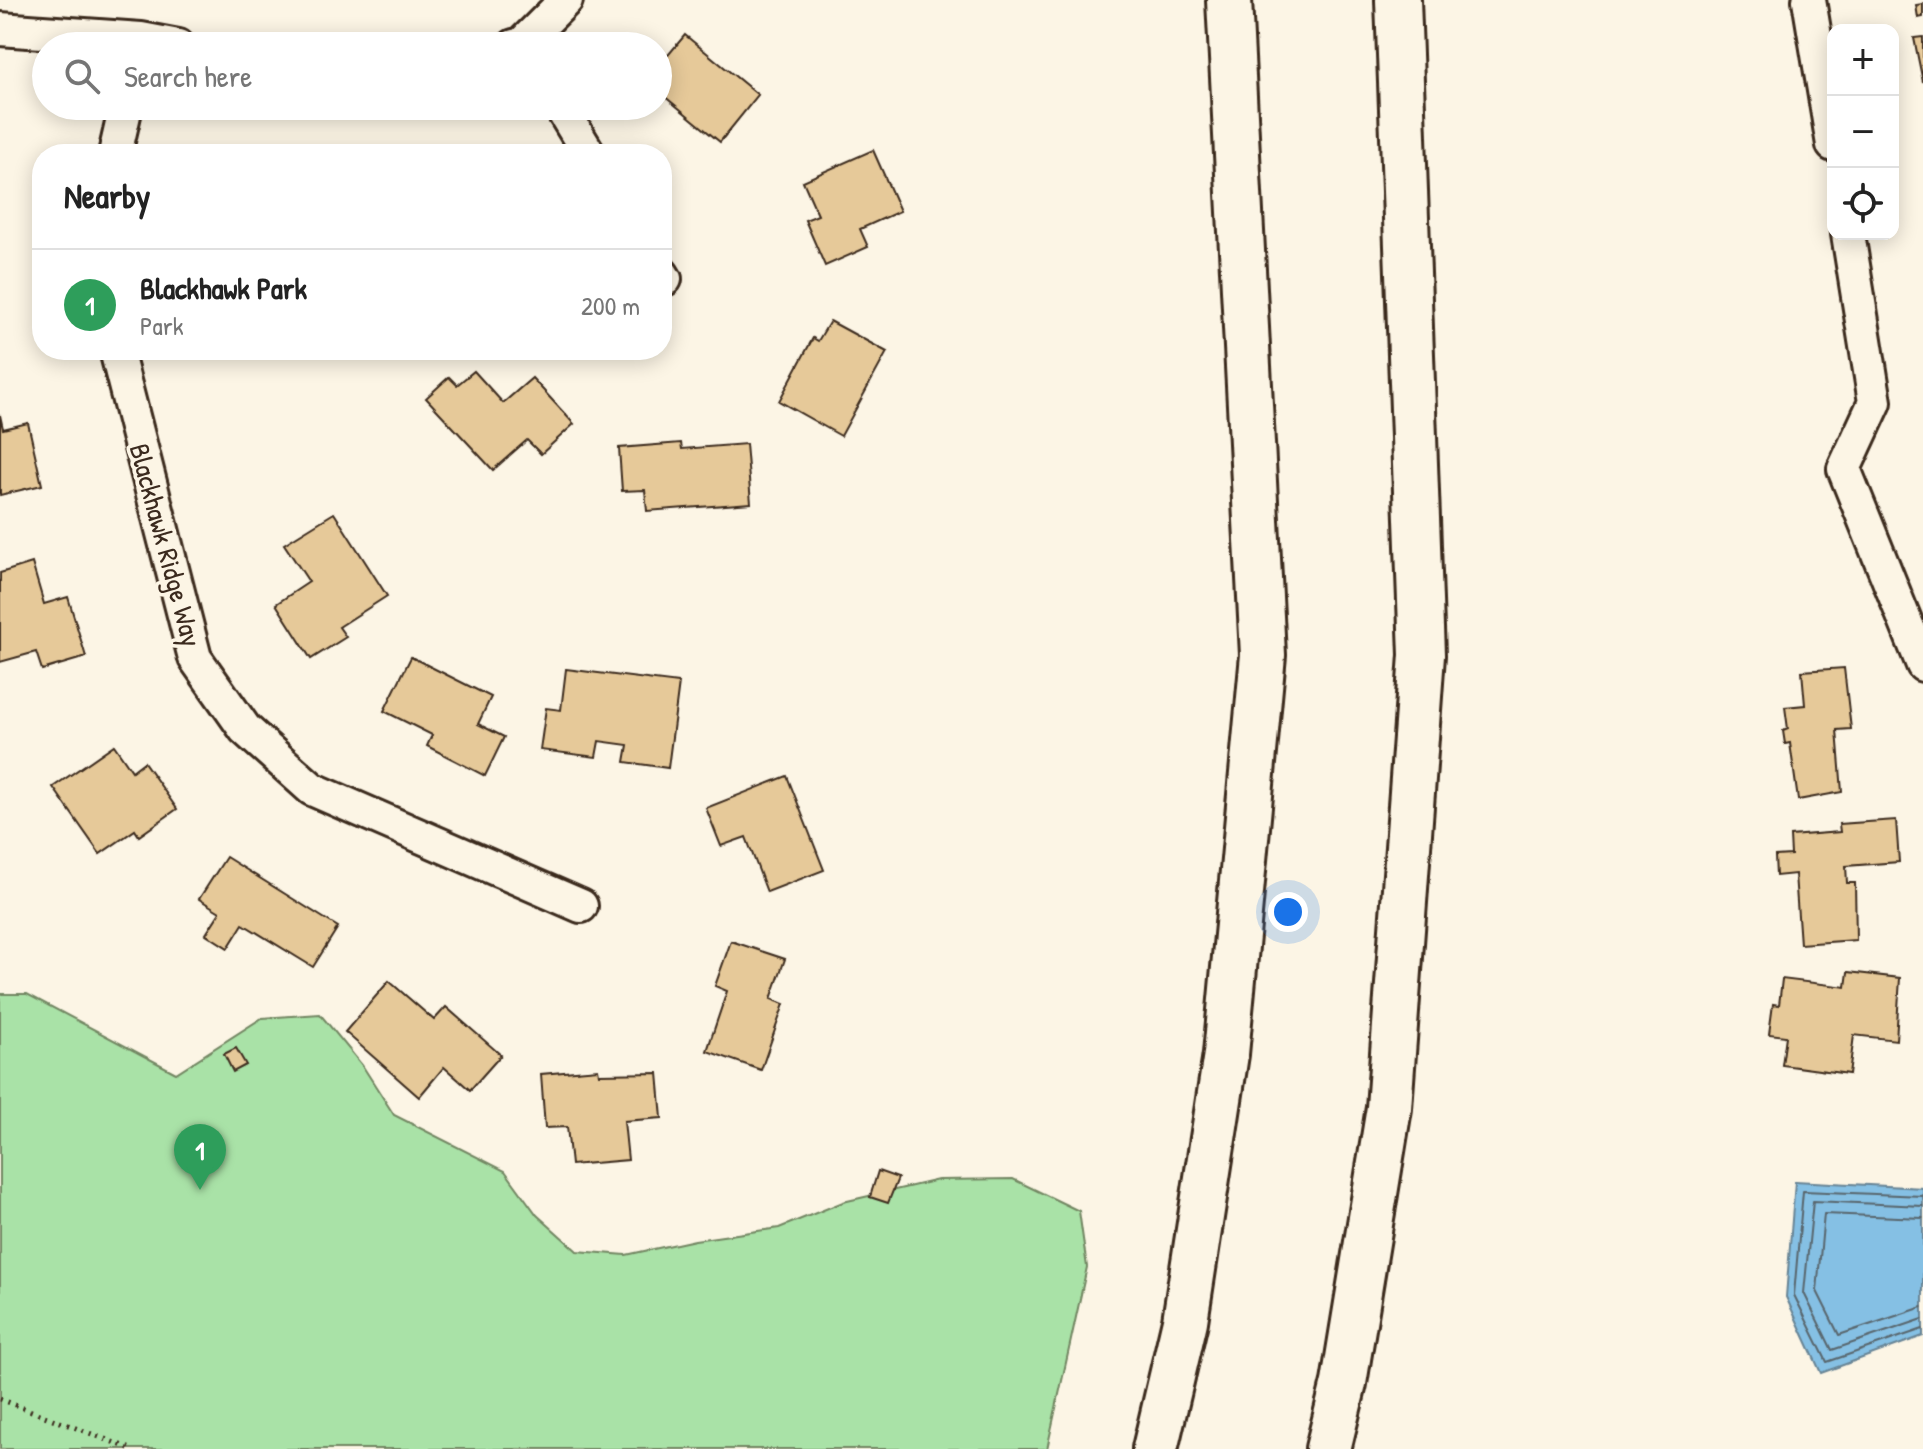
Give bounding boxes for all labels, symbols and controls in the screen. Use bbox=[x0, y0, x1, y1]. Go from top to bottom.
map controls bbox=[1827, 24, 1899, 240]
button: + bbox=[1827, 24, 1899, 96]
search box bbox=[32, 32, 672, 120]
icon: search bbox=[60, 54, 104, 98]
text: Search here bbox=[124, 56, 252, 96]
button: − bbox=[1827, 96, 1899, 168]
button: locate bbox=[1827, 168, 1899, 240]
text: Nearby bbox=[64, 173, 150, 219]
text: Blackhawk Park bbox=[140, 268, 307, 308]
text: 1 bbox=[85, 288, 95, 323]
text: 200 m bbox=[581, 288, 640, 323]
text: Park bbox=[140, 308, 184, 343]
street label: Blackhawk Ridge Way bbox=[121, 439, 211, 651]
your location bbox=[1268, 892, 1308, 932]
pin: 1 bbox=[174, 1124, 226, 1190]

